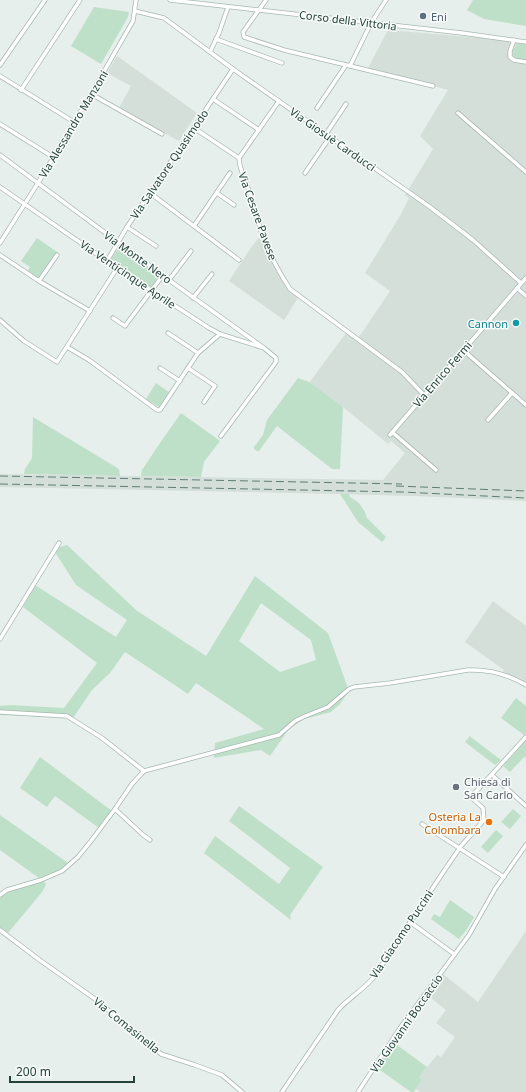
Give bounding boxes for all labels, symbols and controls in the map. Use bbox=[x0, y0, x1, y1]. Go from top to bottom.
street label: Corso della Vittoria bbox=[298, 7, 398, 33]
place label: Eni bbox=[431, 9, 447, 24]
marker: Eni bbox=[418, 11, 428, 21]
street label: Via Alessandro Manzoni bbox=[35, 67, 111, 181]
street label: Via Giosuè Carducci bbox=[287, 104, 379, 174]
street label: Via Salvatore Quasimodo bbox=[127, 106, 212, 222]
street label: Via Cesare Pavese bbox=[235, 170, 281, 262]
street label: Via Monte Nero bbox=[101, 227, 175, 287]
street label: Via Venticinque Aprile bbox=[77, 236, 179, 312]
place label: Cannon bbox=[468, 316, 508, 331]
marker: Cannon bbox=[511, 318, 521, 328]
street label: Via Enrico Fermi bbox=[409, 338, 475, 410]
place label: Chiesa di San Carlo bbox=[464, 774, 513, 802]
marker: Chiesa di San Carlo bbox=[451, 782, 461, 792]
place label: Osteria La Colombara bbox=[424, 809, 481, 837]
marker: Osteria La Colombara bbox=[484, 817, 494, 827]
street label: Via Giacomo Puccini bbox=[366, 887, 436, 981]
street label: Via Giovanni Boccaccio bbox=[366, 970, 446, 1075]
street label: Via Comasinella bbox=[91, 994, 163, 1056]
scale bar bbox=[10, 1058, 134, 1084]
text: 200 m bbox=[16, 1063, 51, 1080]

